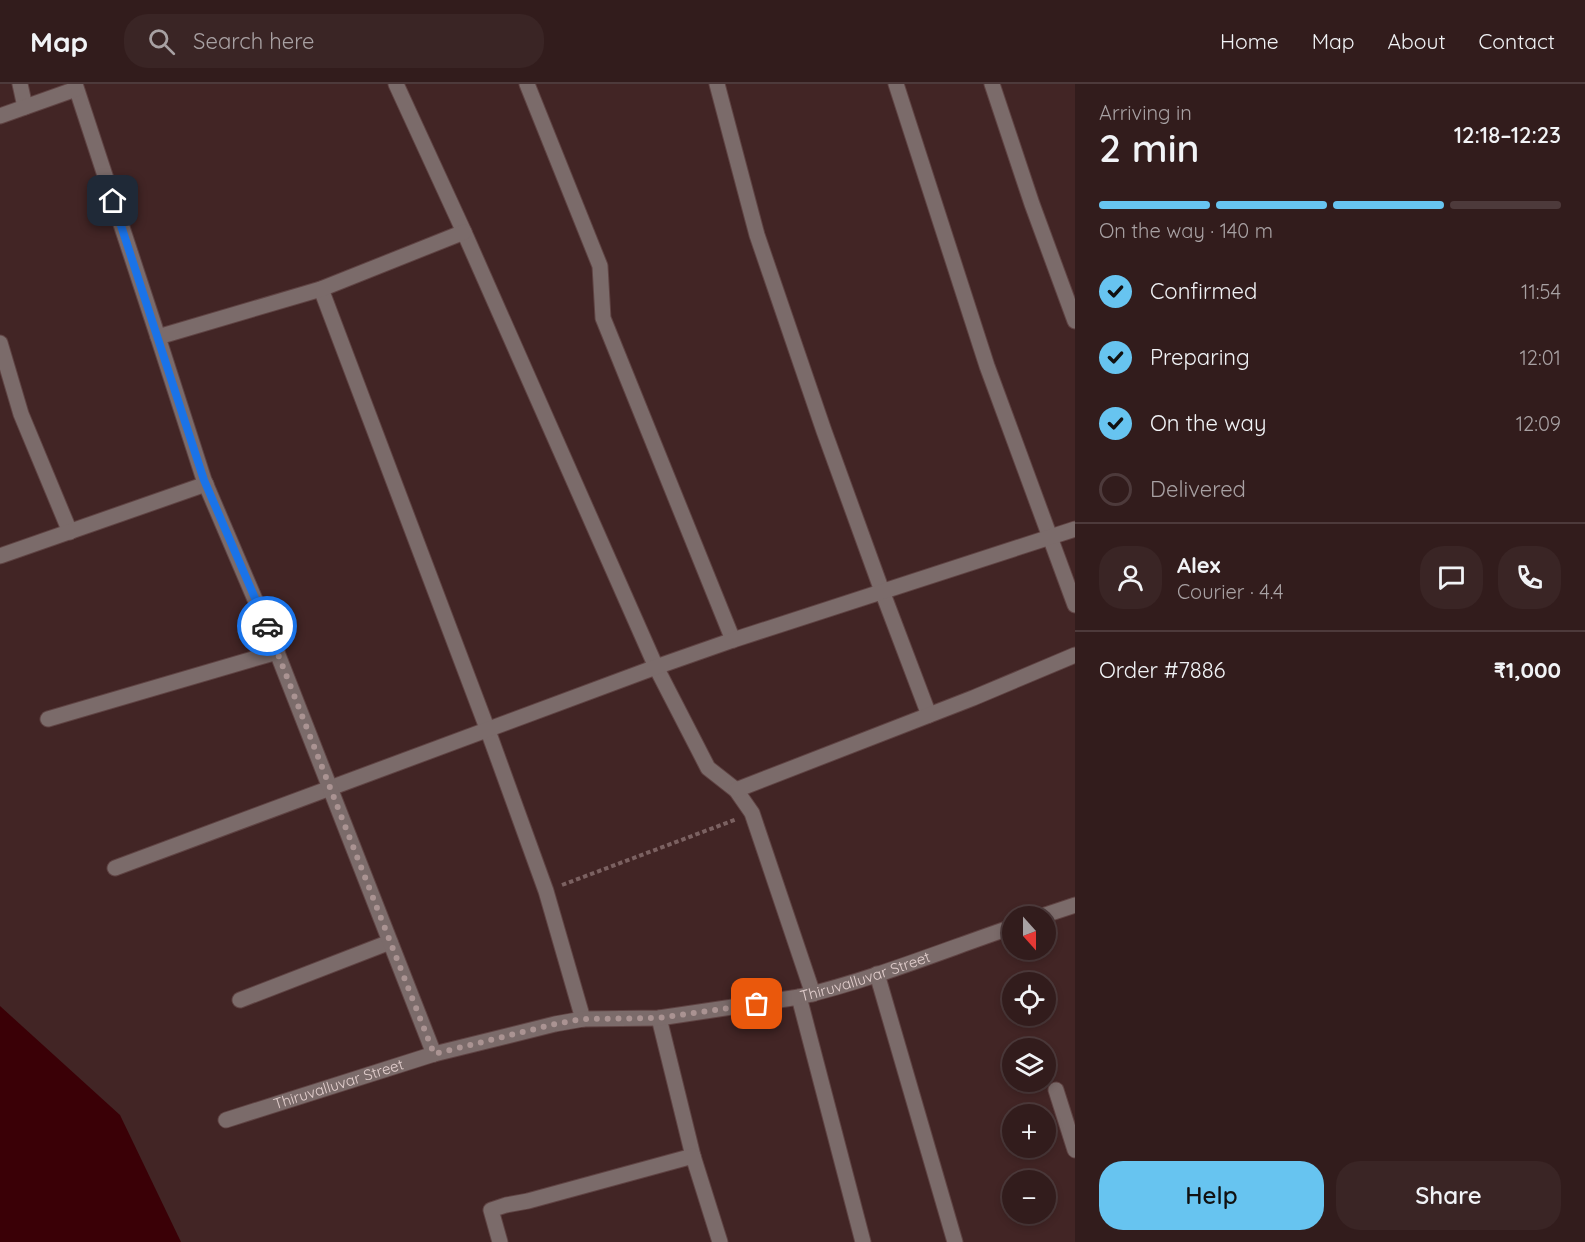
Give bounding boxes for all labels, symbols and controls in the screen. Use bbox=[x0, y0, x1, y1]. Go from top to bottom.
search box bbox=[124, 14, 544, 68]
text: Map bbox=[30, 24, 88, 59]
icon: search bbox=[145, 25, 178, 58]
text: Search here bbox=[193, 27, 315, 55]
text: Home bbox=[1220, 28, 1279, 54]
text: Map bbox=[1312, 28, 1355, 54]
text: About bbox=[1388, 28, 1446, 54]
text: Contact bbox=[1479, 28, 1555, 54]
text: Arriving in bbox=[1099, 100, 1192, 125]
text: 12:18–12:23 bbox=[1454, 121, 1561, 149]
text: 2 min bbox=[1099, 123, 1200, 172]
pin bbox=[87, 175, 138, 226]
icon: home bbox=[96, 184, 129, 217]
text: On the way · 140 m bbox=[1099, 218, 1273, 243]
icon: check bbox=[1099, 275, 1132, 308]
text: Confirmed bbox=[1150, 277, 1257, 305]
text: 11:54 bbox=[1521, 279, 1561, 304]
icon: check bbox=[1099, 341, 1132, 374]
text: Preparing bbox=[1150, 343, 1250, 371]
text: 12:01 bbox=[1519, 345, 1561, 370]
icon: check bbox=[1099, 407, 1132, 440]
text: On the way bbox=[1150, 409, 1266, 437]
text: 12:09 bbox=[1516, 411, 1561, 436]
text: Delivered bbox=[1150, 475, 1246, 503]
button: person bbox=[1099, 546, 1162, 609]
button: chat bbox=[1420, 546, 1483, 609]
button: phone bbox=[1498, 546, 1561, 609]
text: Alex bbox=[1177, 551, 1220, 579]
text: Courier · 4.4 bbox=[1177, 579, 1283, 604]
courier bbox=[237, 596, 297, 656]
icon: car bbox=[251, 610, 284, 643]
text: Order #7886 bbox=[1099, 656, 1225, 684]
text: ₹1,000 bbox=[1494, 656, 1561, 684]
north arrow bbox=[1002, 906, 1056, 960]
map controls bbox=[1002, 906, 1056, 1224]
street label: Thiruvalluvar Street bbox=[798, 947, 933, 1005]
button: locate bbox=[1002, 972, 1056, 1026]
pin bbox=[731, 978, 782, 1029]
icon: bag bbox=[740, 987, 773, 1020]
button: layers bbox=[1002, 1038, 1056, 1092]
street label: Thiruvalluvar Street bbox=[271, 1054, 406, 1113]
button: + bbox=[1002, 1104, 1056, 1158]
button: Help bbox=[1099, 1161, 1324, 1230]
button: Share bbox=[1336, 1161, 1561, 1230]
button: − bbox=[1002, 1170, 1056, 1224]

